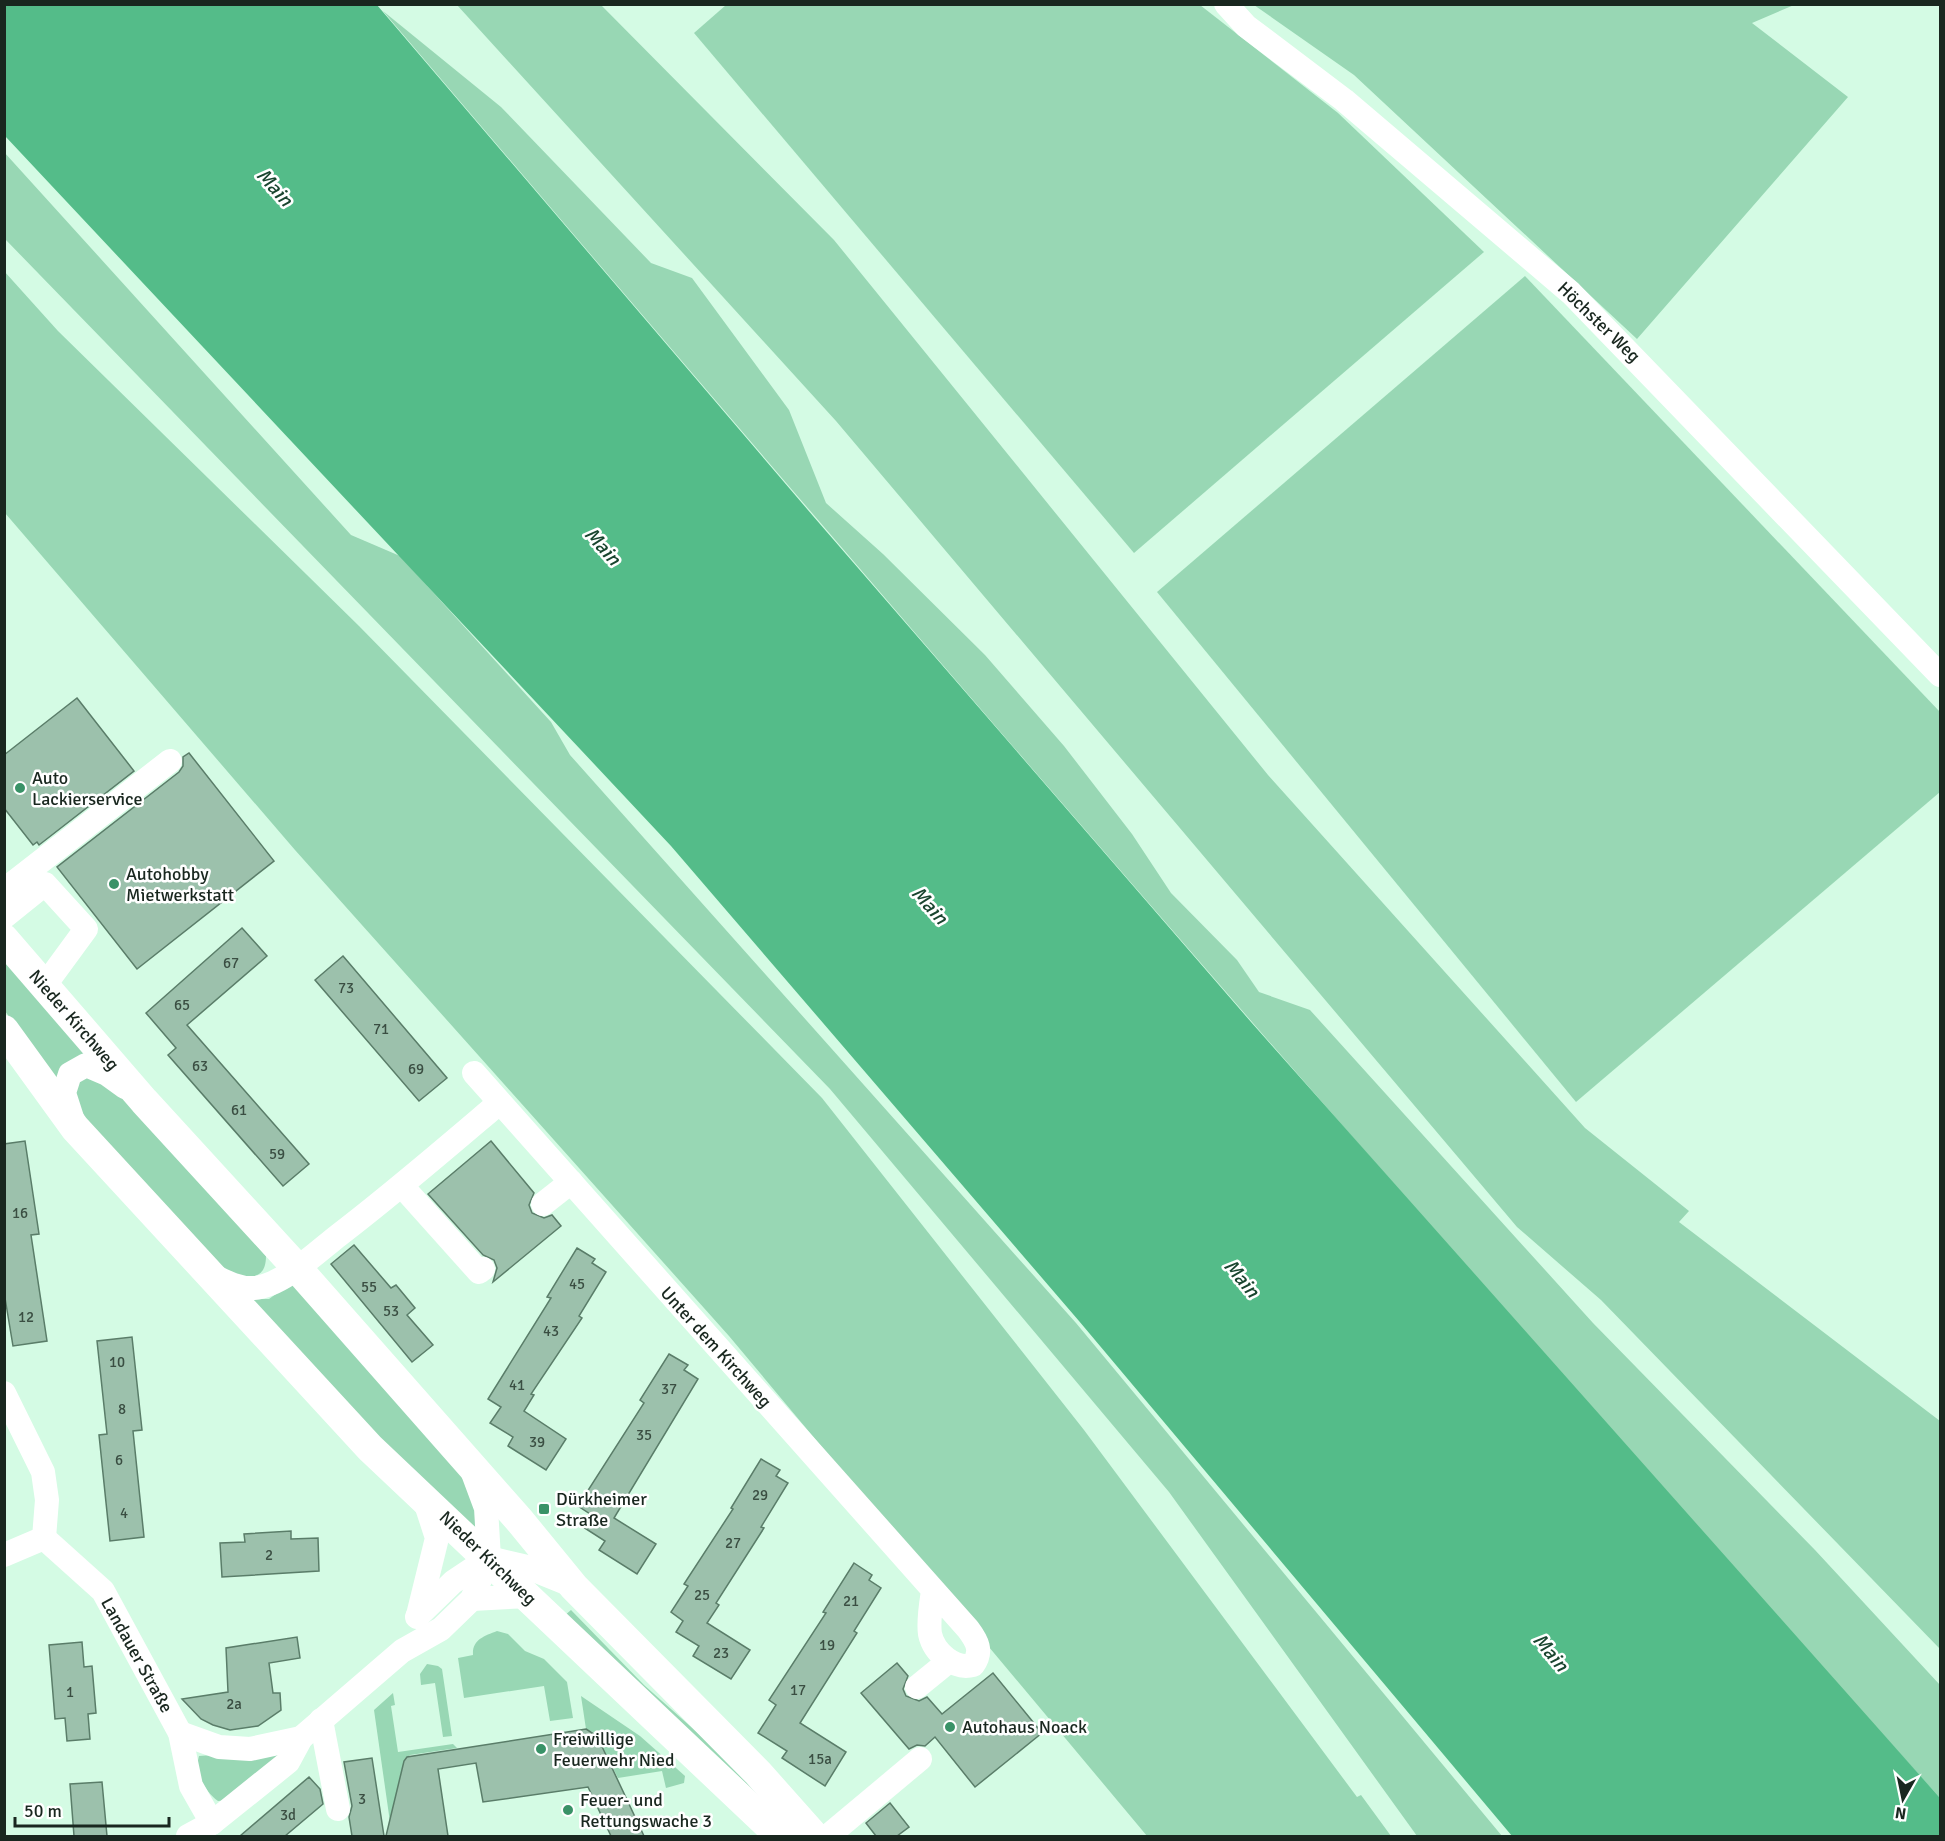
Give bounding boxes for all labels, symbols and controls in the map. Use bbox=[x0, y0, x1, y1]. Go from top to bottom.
water label: Main bbox=[251, 163, 299, 212]
street label: Höchster Weg bbox=[1553, 277, 1645, 367]
water label: Main bbox=[579, 522, 627, 571]
place label: Auto Lackierservice bbox=[32, 767, 142, 810]
marker: Auto Lackierservice bbox=[13, 781, 27, 795]
place label: Autohobby Mietwerkstatt bbox=[126, 863, 234, 906]
marker: Autohobby Mietwerkstatt bbox=[107, 877, 121, 891]
water label: Main bbox=[906, 881, 954, 930]
house number: 67 bbox=[223, 954, 239, 972]
street label: Nieder Kirchweg bbox=[24, 965, 124, 1075]
house number: 73 bbox=[338, 979, 354, 997]
house number: 65 bbox=[174, 996, 190, 1014]
house number: 71 bbox=[373, 1020, 389, 1038]
house number: 63 bbox=[192, 1057, 208, 1075]
house number: 69 bbox=[408, 1060, 424, 1078]
house number: 61 bbox=[231, 1101, 247, 1119]
house number: 59 bbox=[269, 1145, 285, 1163]
house number: 16 bbox=[12, 1204, 28, 1222]
water label: Main bbox=[1218, 1254, 1266, 1304]
house number: 45 bbox=[569, 1275, 585, 1293]
house number: 55 bbox=[361, 1278, 377, 1296]
street label: Unter dem Kirchweg bbox=[656, 1282, 776, 1412]
house number: 53 bbox=[383, 1302, 399, 1320]
house number: 12 bbox=[18, 1308, 34, 1326]
house number: 43 bbox=[543, 1322, 559, 1340]
house number: 10 bbox=[109, 1353, 125, 1371]
house number: 41 bbox=[509, 1376, 525, 1394]
house number: 37 bbox=[661, 1380, 677, 1398]
house number: 8 bbox=[118, 1400, 126, 1418]
house number: 35 bbox=[636, 1426, 652, 1444]
house number: 39 bbox=[529, 1433, 545, 1451]
house number: 6 bbox=[115, 1451, 123, 1469]
house number: 29 bbox=[752, 1486, 768, 1504]
place label: Dürkheimer Straße bbox=[556, 1488, 647, 1531]
marker: Dürkheimer Straße bbox=[537, 1502, 551, 1516]
house number: 4 bbox=[120, 1504, 128, 1522]
street label: Nieder Kirchweg bbox=[435, 1506, 541, 1610]
house number: 27 bbox=[725, 1534, 741, 1552]
house number: 2 bbox=[265, 1546, 273, 1564]
house number: 25 bbox=[694, 1586, 710, 1604]
house number: 21 bbox=[843, 1592, 859, 1610]
street label: Landauer Straße bbox=[96, 1594, 178, 1716]
water label: Main bbox=[1527, 1628, 1575, 1678]
house number: 19 bbox=[819, 1636, 835, 1654]
house number: 23 bbox=[713, 1644, 729, 1662]
house number: 17 bbox=[790, 1681, 806, 1699]
house number: 1 bbox=[66, 1683, 74, 1701]
house number: 2a bbox=[226, 1695, 242, 1713]
place label: Autohaus Noack bbox=[962, 1716, 1087, 1738]
marker: Autohaus Noack bbox=[943, 1720, 957, 1734]
place label: Freiwillige Feuerwehr Nied bbox=[553, 1728, 675, 1771]
marker: Freiwillige Feuerwehr Nied bbox=[534, 1742, 548, 1756]
house number: 15a bbox=[808, 1750, 832, 1768]
north arrow bbox=[1873, 1769, 1933, 1829]
place label: Feuer- und Rettungswache 3 bbox=[580, 1789, 712, 1832]
scale bar bbox=[15, 1790, 170, 1828]
house number: 3 bbox=[358, 1790, 366, 1808]
text: 50 m bbox=[24, 1800, 62, 1822]
text: N bbox=[1894, 1802, 1908, 1824]
marker: Feuer- und Rettungswache 3 bbox=[561, 1803, 575, 1817]
house number: 3d bbox=[280, 1806, 296, 1824]

